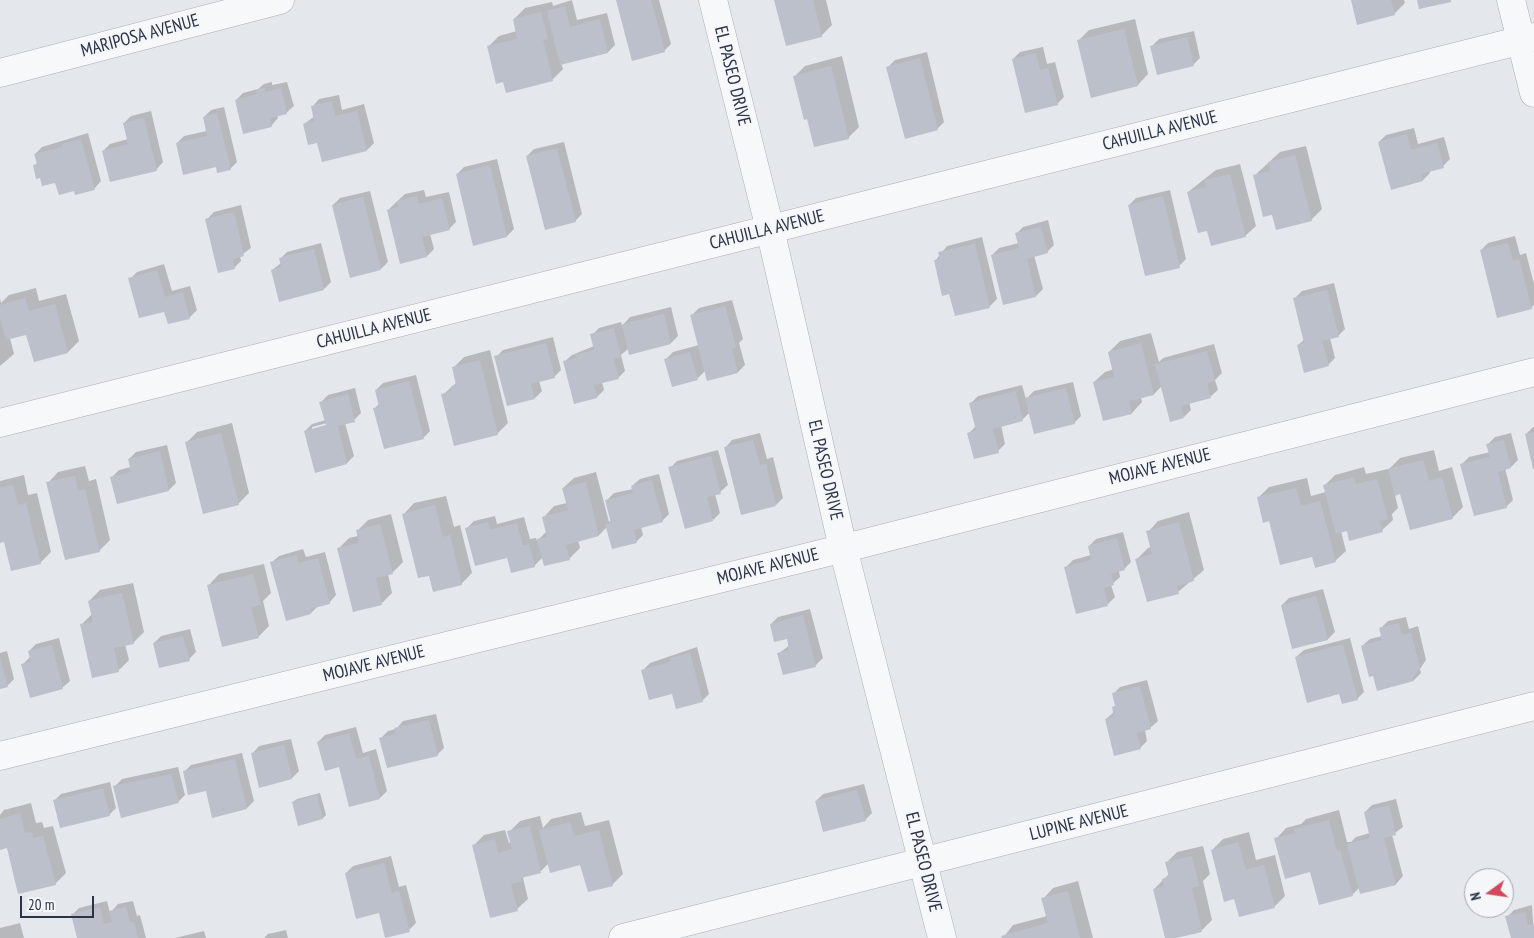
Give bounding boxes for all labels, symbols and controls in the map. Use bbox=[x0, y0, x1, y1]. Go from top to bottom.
street label: MARIPOSA AVENUE bbox=[79, 10, 201, 62]
street label: EL PASEO DRIVE bbox=[709, 24, 755, 128]
street label: CAHUILLA AVENUE bbox=[1100, 106, 1220, 156]
street label: CAHUILLA AVENUE bbox=[707, 205, 827, 255]
street label: CAHUILLA AVENUE bbox=[314, 304, 434, 354]
street label: EL PASEO DRIVE bbox=[803, 418, 847, 522]
street label: MOJAVE AVENUE bbox=[1107, 444, 1213, 490]
street label: MOJAVE AVENUE bbox=[715, 544, 821, 590]
street label: MOJAVE AVENUE bbox=[321, 641, 427, 687]
street label: LUPINE AVENUE bbox=[1027, 800, 1131, 846]
street label: EL PASEO DRIVE bbox=[900, 810, 946, 914]
north arrow bbox=[1464, 868, 1514, 918]
scale bar bbox=[22, 886, 96, 918]
text: N bbox=[1466, 891, 1485, 902]
text: 20 m bbox=[28, 895, 54, 914]

